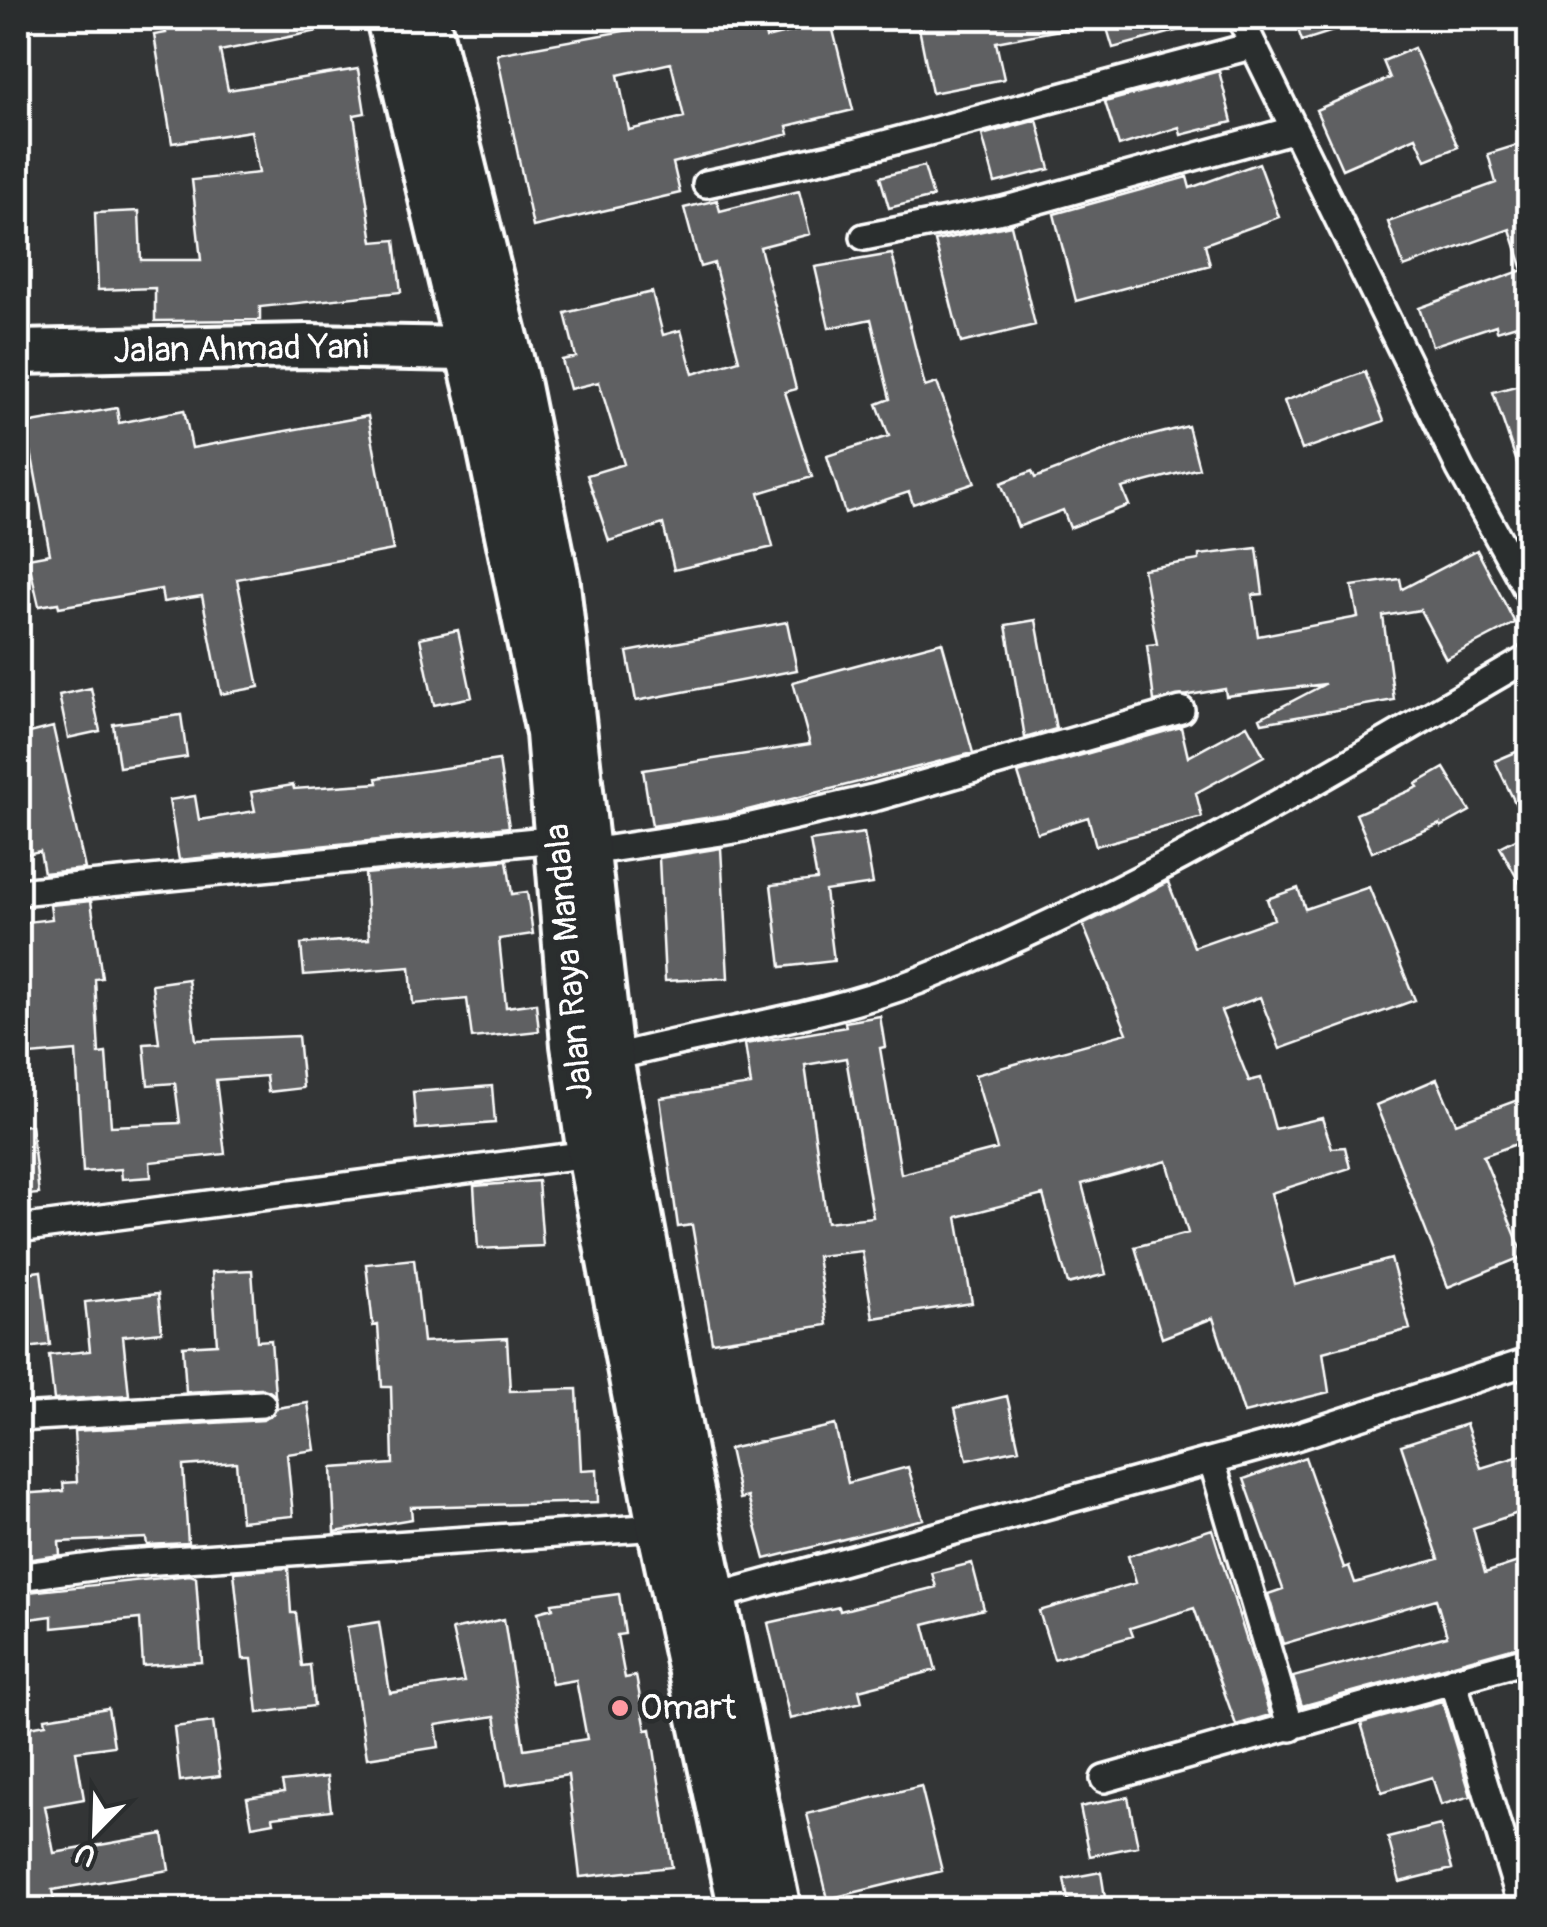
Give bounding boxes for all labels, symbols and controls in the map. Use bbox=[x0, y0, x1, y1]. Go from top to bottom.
street label: Jalan Ahmad Yani bbox=[113, 325, 369, 373]
street label: Jalan Raya Mandala bbox=[535, 822, 603, 1102]
place label: Omart bbox=[640, 1686, 737, 1730]
marker: Omart bbox=[609, 1697, 631, 1719]
north arrow bbox=[45, 1782, 145, 1882]
text: U bbox=[70, 1834, 101, 1873]

